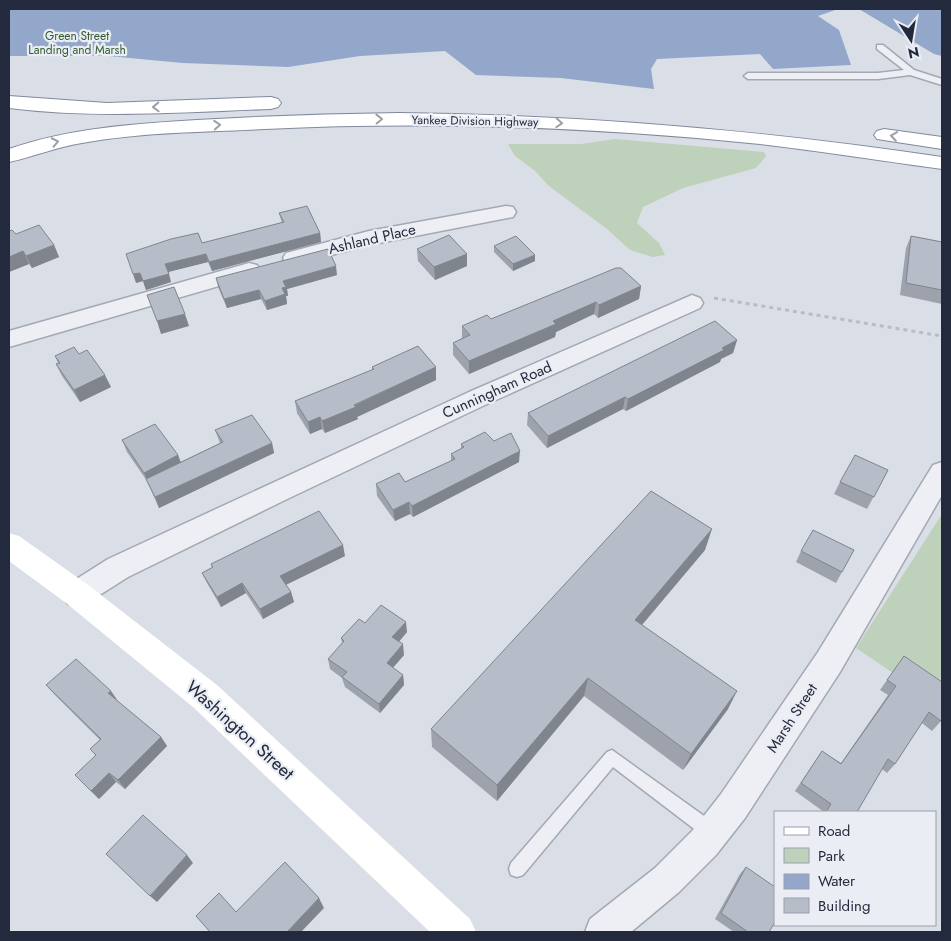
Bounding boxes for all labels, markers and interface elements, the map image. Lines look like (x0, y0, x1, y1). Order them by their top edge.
north arrow (886, 15, 936, 65)
park label: Green Street Landing and Marsh (28, 27, 126, 59)
text: N (906, 42, 921, 64)
one-way arrow (152, 102, 160, 112)
street label: Yankee Division Highway (412, 111, 539, 131)
one-way arrow (375, 114, 383, 125)
one-way arrow (556, 118, 563, 128)
one-way arrow (213, 119, 221, 130)
one-way arrow (890, 132, 898, 142)
one-way arrow (51, 137, 60, 148)
street label: Ashland Place (326, 218, 418, 260)
street label: Cunningham Road (439, 356, 555, 424)
street label: Washington Street (180, 674, 300, 786)
street label: Marsh Street (761, 679, 823, 757)
legend (774, 811, 936, 926)
text: Road (818, 820, 850, 842)
text: Park (818, 845, 845, 867)
text: Water (818, 870, 856, 892)
text: Building (818, 895, 870, 917)

